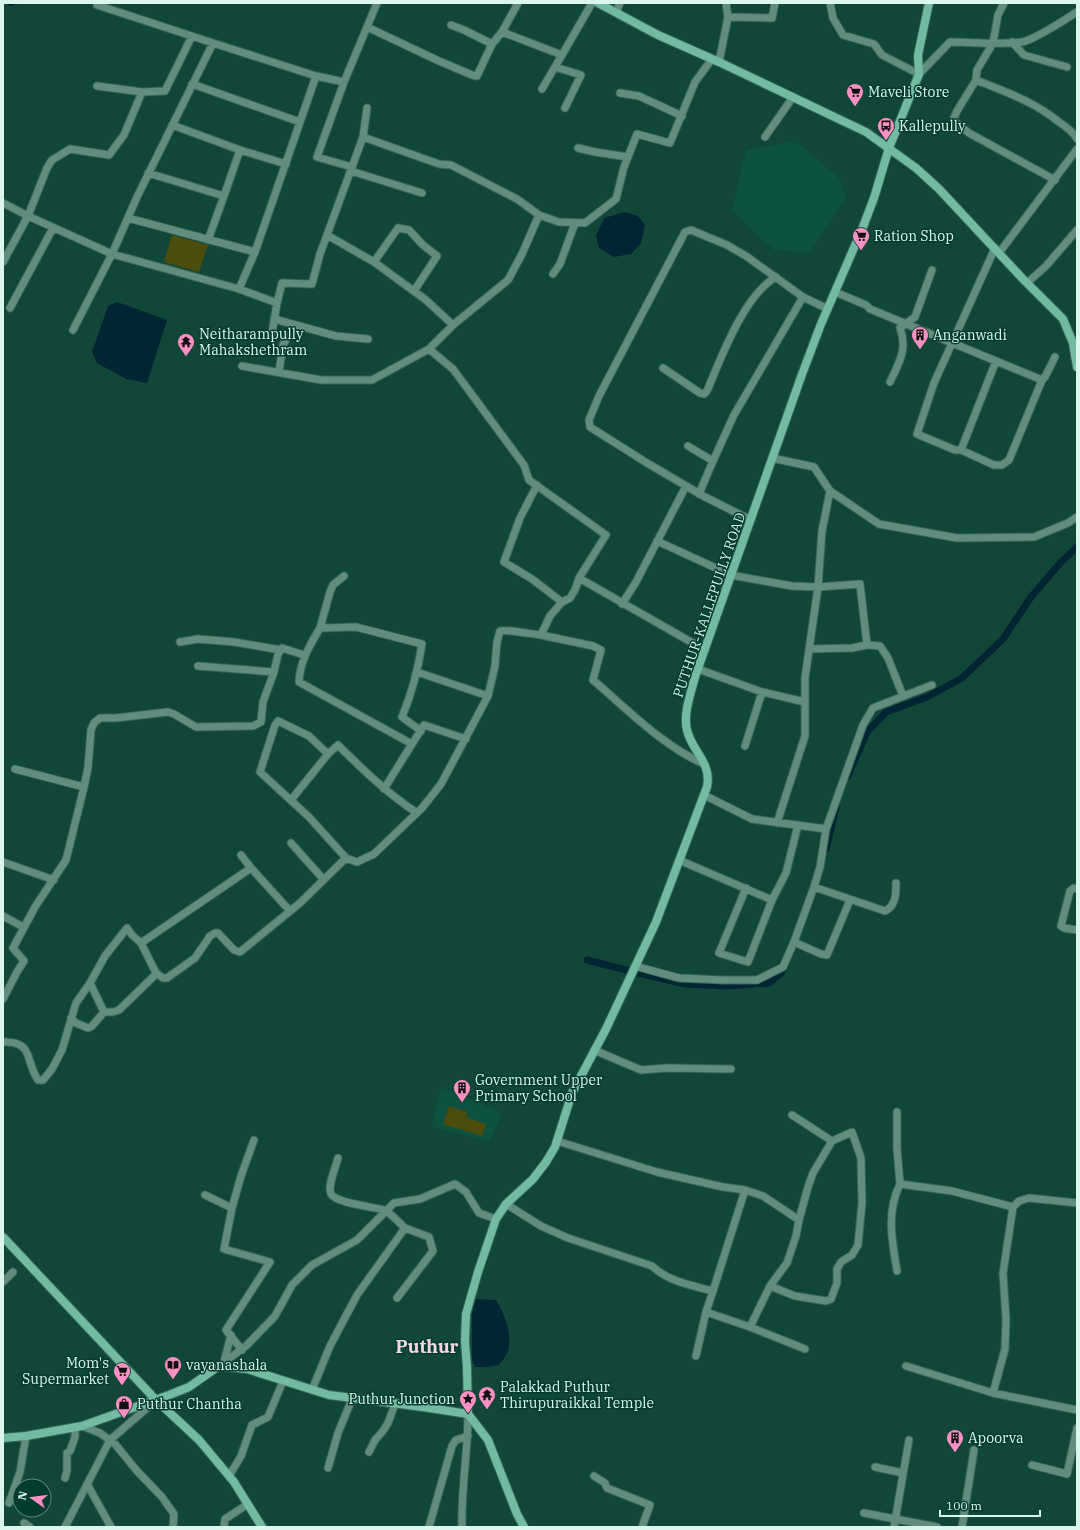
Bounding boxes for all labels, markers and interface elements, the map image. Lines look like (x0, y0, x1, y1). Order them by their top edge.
supermarket icon: Maveli Store (845, 82, 865, 107)
place label: Maveli Store (868, 83, 949, 101)
bus stop icon: Kallepully (876, 116, 896, 141)
place label: Kallepully (899, 117, 966, 135)
supermarket icon: Ration Shop (851, 226, 871, 251)
place label: Ration Shop (874, 227, 954, 245)
place label: Neitharampully Mahakshethram (199, 325, 307, 359)
building icon: Anganwadi (910, 325, 930, 350)
place label: Anganwadi (933, 326, 1007, 344)
temple icon: Neitharampully Mahakshethram (176, 332, 196, 357)
street label: PUTHUR-KALLEPULLY ROAD (669, 510, 749, 700)
place label: Government Upper Primary School (475, 1071, 603, 1105)
building icon: Government Upper Primary School (452, 1078, 472, 1103)
district label: Puthur (396, 1335, 459, 1358)
place label: Mom's Supermarket (22, 1354, 109, 1388)
library icon: vayanashala (163, 1355, 183, 1380)
place label: vayanashala (186, 1356, 268, 1374)
supermarket icon: Mom's Supermarket (112, 1361, 132, 1386)
place label: Palakkad Puthur Thirupuraikkal Temple (500, 1378, 654, 1412)
temple icon: Palakkad Puthur Thirupuraikkal Temple (477, 1385, 497, 1410)
place icon: Puthur Junction (458, 1389, 478, 1414)
place label: Puthur Junction (348, 1390, 455, 1408)
shop icon: Puthur Chantha (114, 1394, 134, 1419)
place label: Puthur Chantha (137, 1395, 242, 1413)
building icon: Apoorva (945, 1428, 965, 1453)
place label: Apoorva (968, 1429, 1024, 1447)
north arrow (12, 1478, 52, 1518)
text: N (14, 1489, 30, 1501)
scale bar (940, 1492, 1040, 1518)
text: 100 m (946, 1498, 982, 1513)

